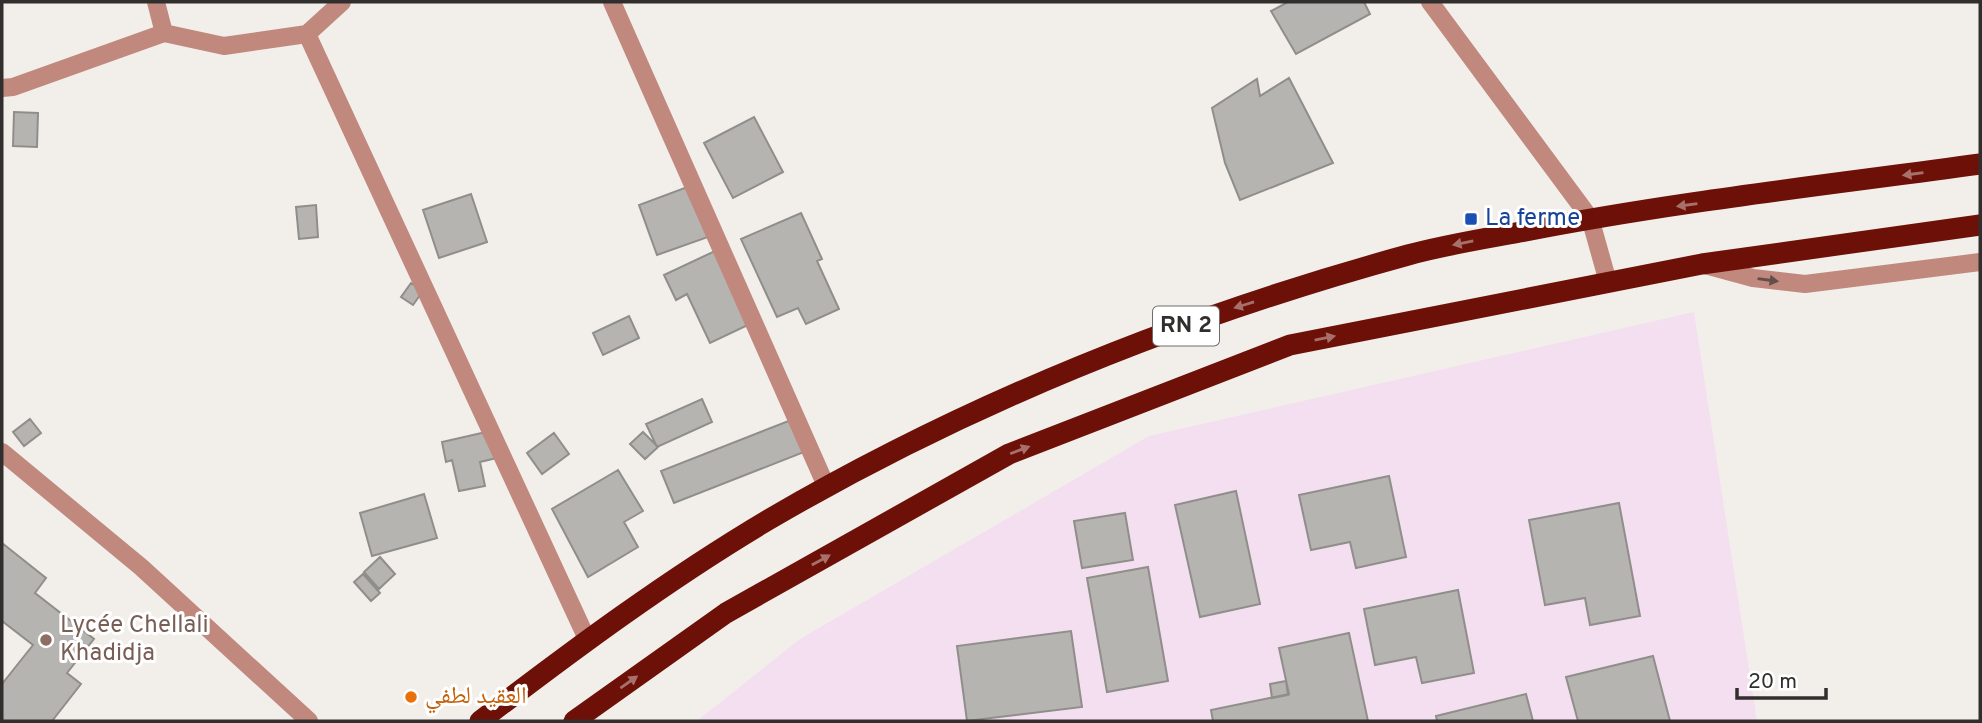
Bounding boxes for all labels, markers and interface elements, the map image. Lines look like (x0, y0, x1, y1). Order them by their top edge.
one-way arrow (1902, 168, 1924, 179)
one-way arrow (1676, 199, 1698, 210)
place label: La ferme (1485, 204, 1580, 234)
marker: La ferme (1463, 211, 1479, 227)
one-way arrow (1452, 238, 1474, 249)
one-way arrow (1757, 275, 1779, 286)
one-way arrow (1234, 301, 1255, 311)
road number: RN 2 (1153, 306, 1219, 346)
one-way arrow (1314, 332, 1336, 343)
one-way arrow (1010, 444, 1031, 455)
one-way arrow (811, 554, 831, 566)
place label: Lycée Chellali Khadidja (60, 611, 209, 669)
marker: Lycée Chellali Khadidja (38, 632, 54, 648)
scale bar (1737, 656, 1826, 700)
text: 20 m (1748, 669, 1797, 696)
one-way arrow (620, 675, 638, 689)
place label: العقيد لطفي (425, 682, 527, 714)
marker: العقيد لطفي (403, 689, 419, 705)

